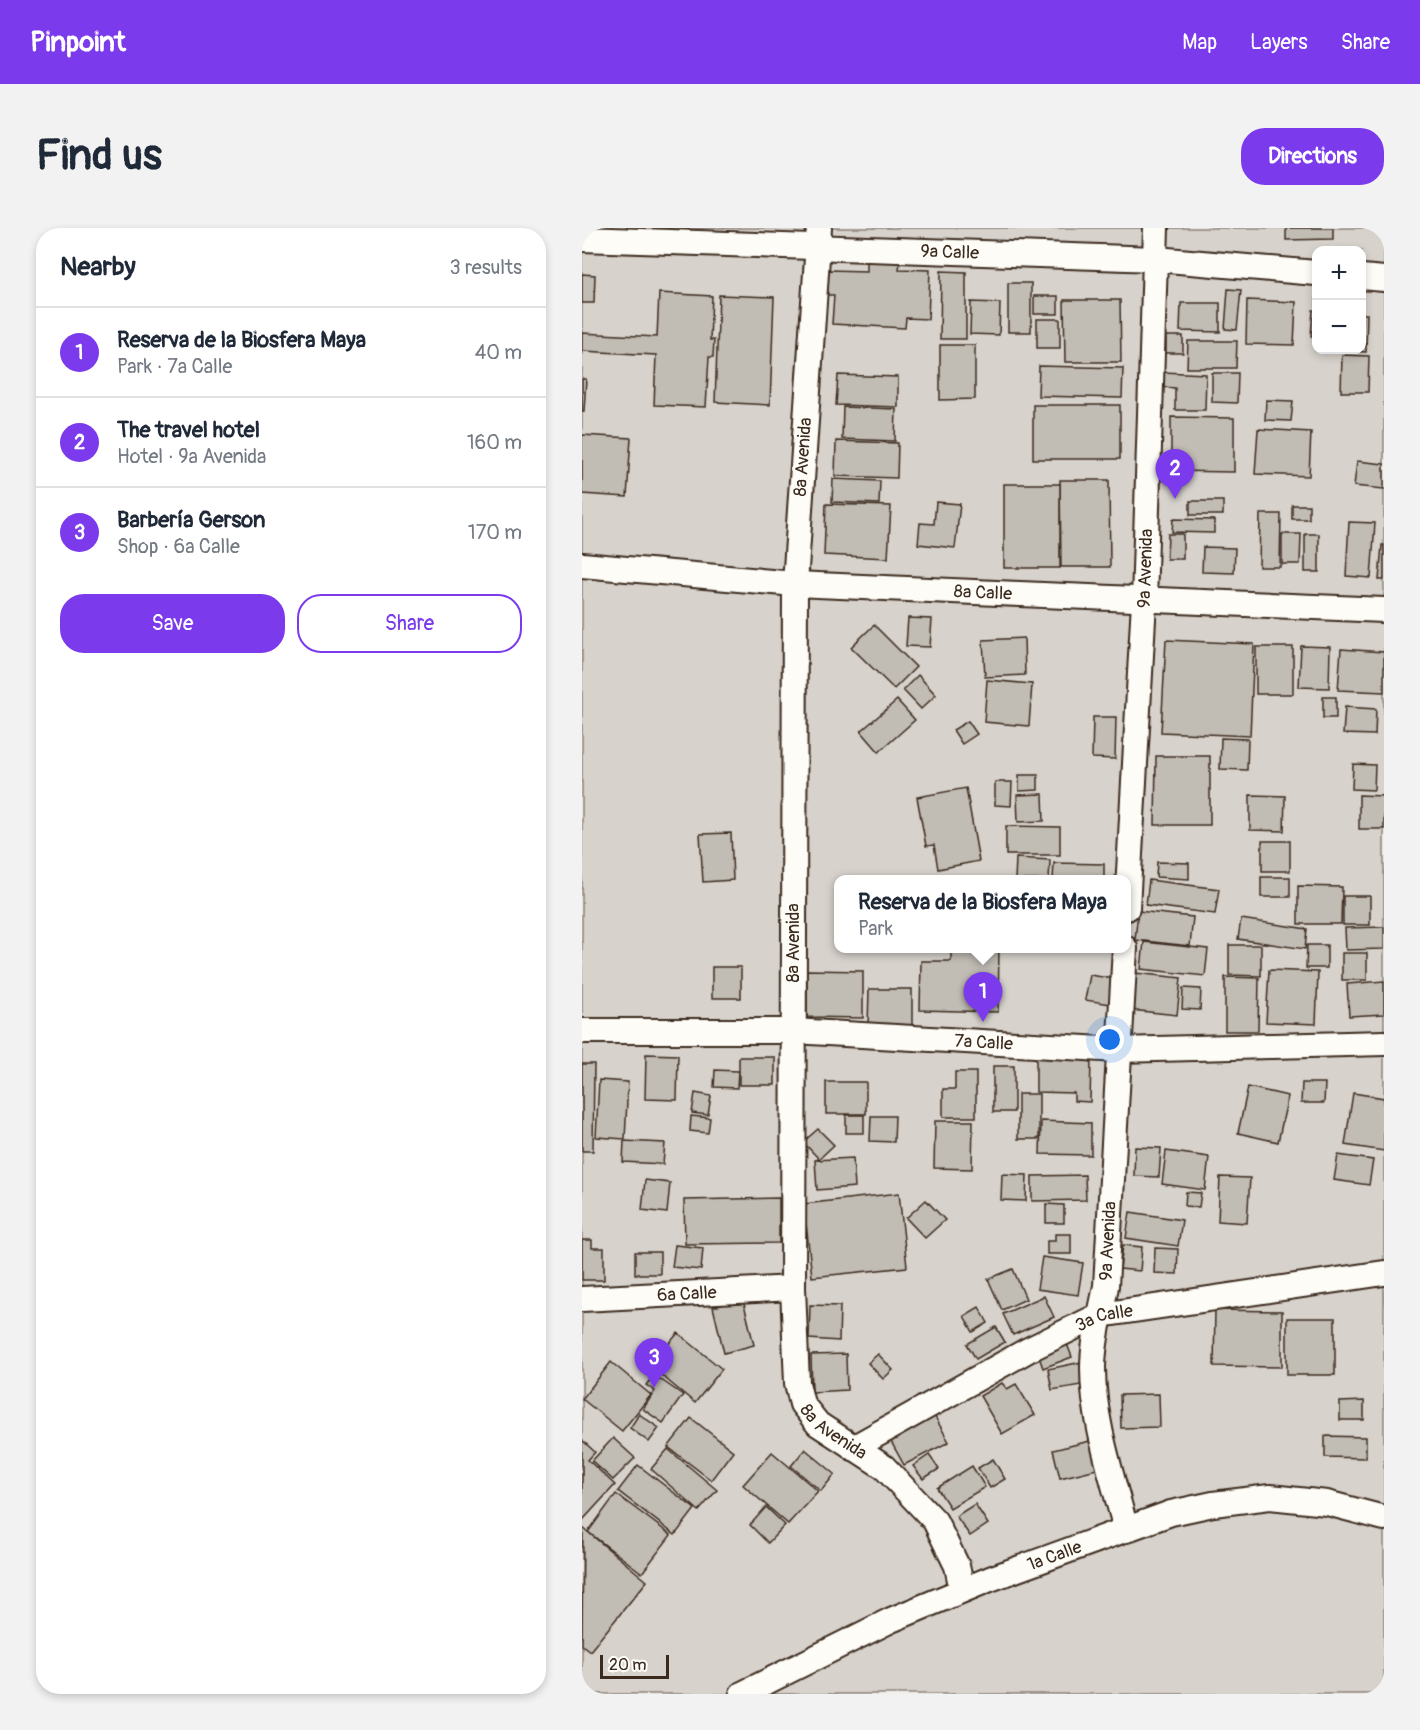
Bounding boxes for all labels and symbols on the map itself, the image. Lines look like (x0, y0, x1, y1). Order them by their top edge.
street label: 9a Calle (920, 239, 980, 264)
street label: 8a Avenida (789, 417, 817, 497)
pin: 2 (1156, 450, 1194, 499)
street label: 9a Avenida (1132, 528, 1158, 609)
street label: 8a Calle (953, 580, 1013, 605)
street label: 8a Avenida (782, 903, 805, 983)
pin: 1 (964, 972, 1002, 1022)
your location (1095, 1025, 1124, 1054)
street label: 7a Calle (954, 1029, 1014, 1055)
street label: 9a Avenida (1094, 1201, 1122, 1281)
street label: 6a Calle (656, 1280, 717, 1307)
street label: 3a Calle (1071, 1299, 1134, 1337)
pin: 3 (634, 1338, 674, 1388)
street label: 8a Avenida (795, 1399, 872, 1464)
street label: 1a Calle (1024, 1535, 1085, 1576)
scale bar (600, 1652, 669, 1680)

